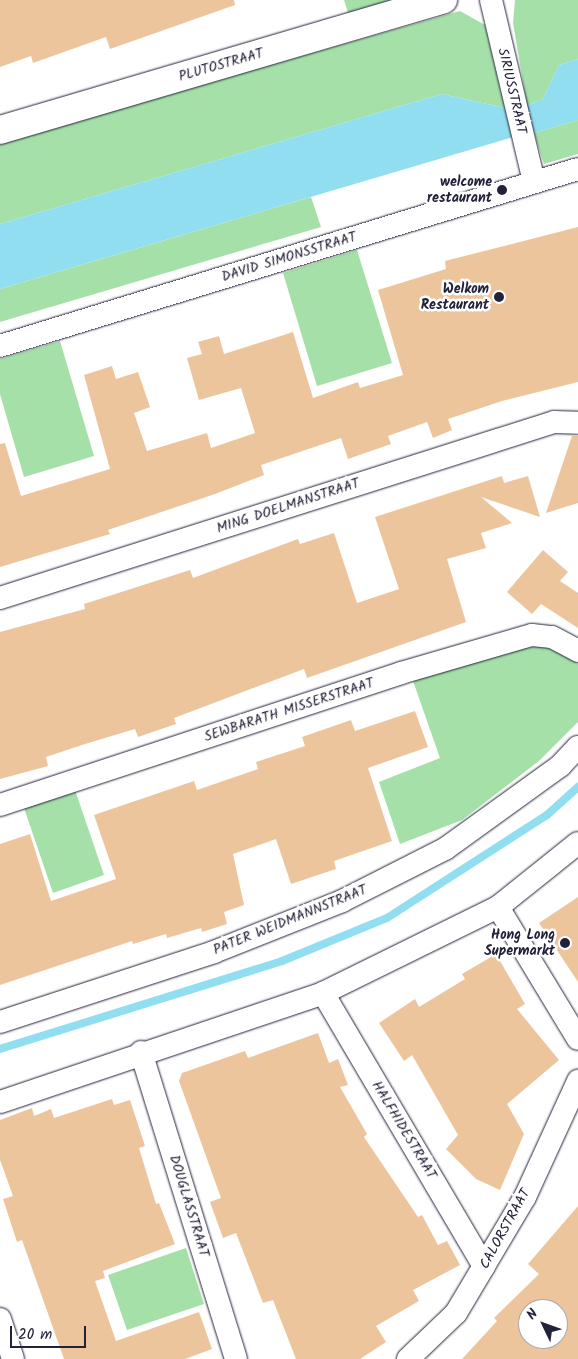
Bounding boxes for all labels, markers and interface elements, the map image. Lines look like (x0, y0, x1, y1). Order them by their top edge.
street label: PLUTOSTRAAT (177, 45, 265, 85)
street label: SIRIUSSTRAAT (494, 46, 530, 136)
place label: welcome restaurant (427, 174, 492, 206)
marker: welcome restaurant (496, 184, 508, 196)
street label: DAVID SIMONSSTRAAT (220, 229, 358, 285)
place label: Welkom Restaurant (421, 281, 489, 314)
marker: Welkom Restaurant (493, 291, 505, 303)
street label: MING DOELMANSTRAAT (214, 475, 362, 537)
street label: SEWBARATH MISSERSTRAAT (202, 675, 376, 745)
street label: PATER WEIDMANNSTRAAT (211, 881, 369, 959)
place label: Hong Long Supermarkt (484, 927, 555, 960)
marker: Hong Long Supermarkt (559, 937, 571, 949)
street label: HALFHIDESTRAAT (368, 1078, 440, 1182)
street label: DOUGLASSTRAAT (166, 1153, 212, 1259)
street label: CALORSTRAAT (476, 1186, 534, 1272)
north arrow (518, 1299, 568, 1349)
text: N (521, 1304, 544, 1325)
scale bar (12, 1316, 89, 1348)
text: 20 m (18, 1323, 52, 1347)

